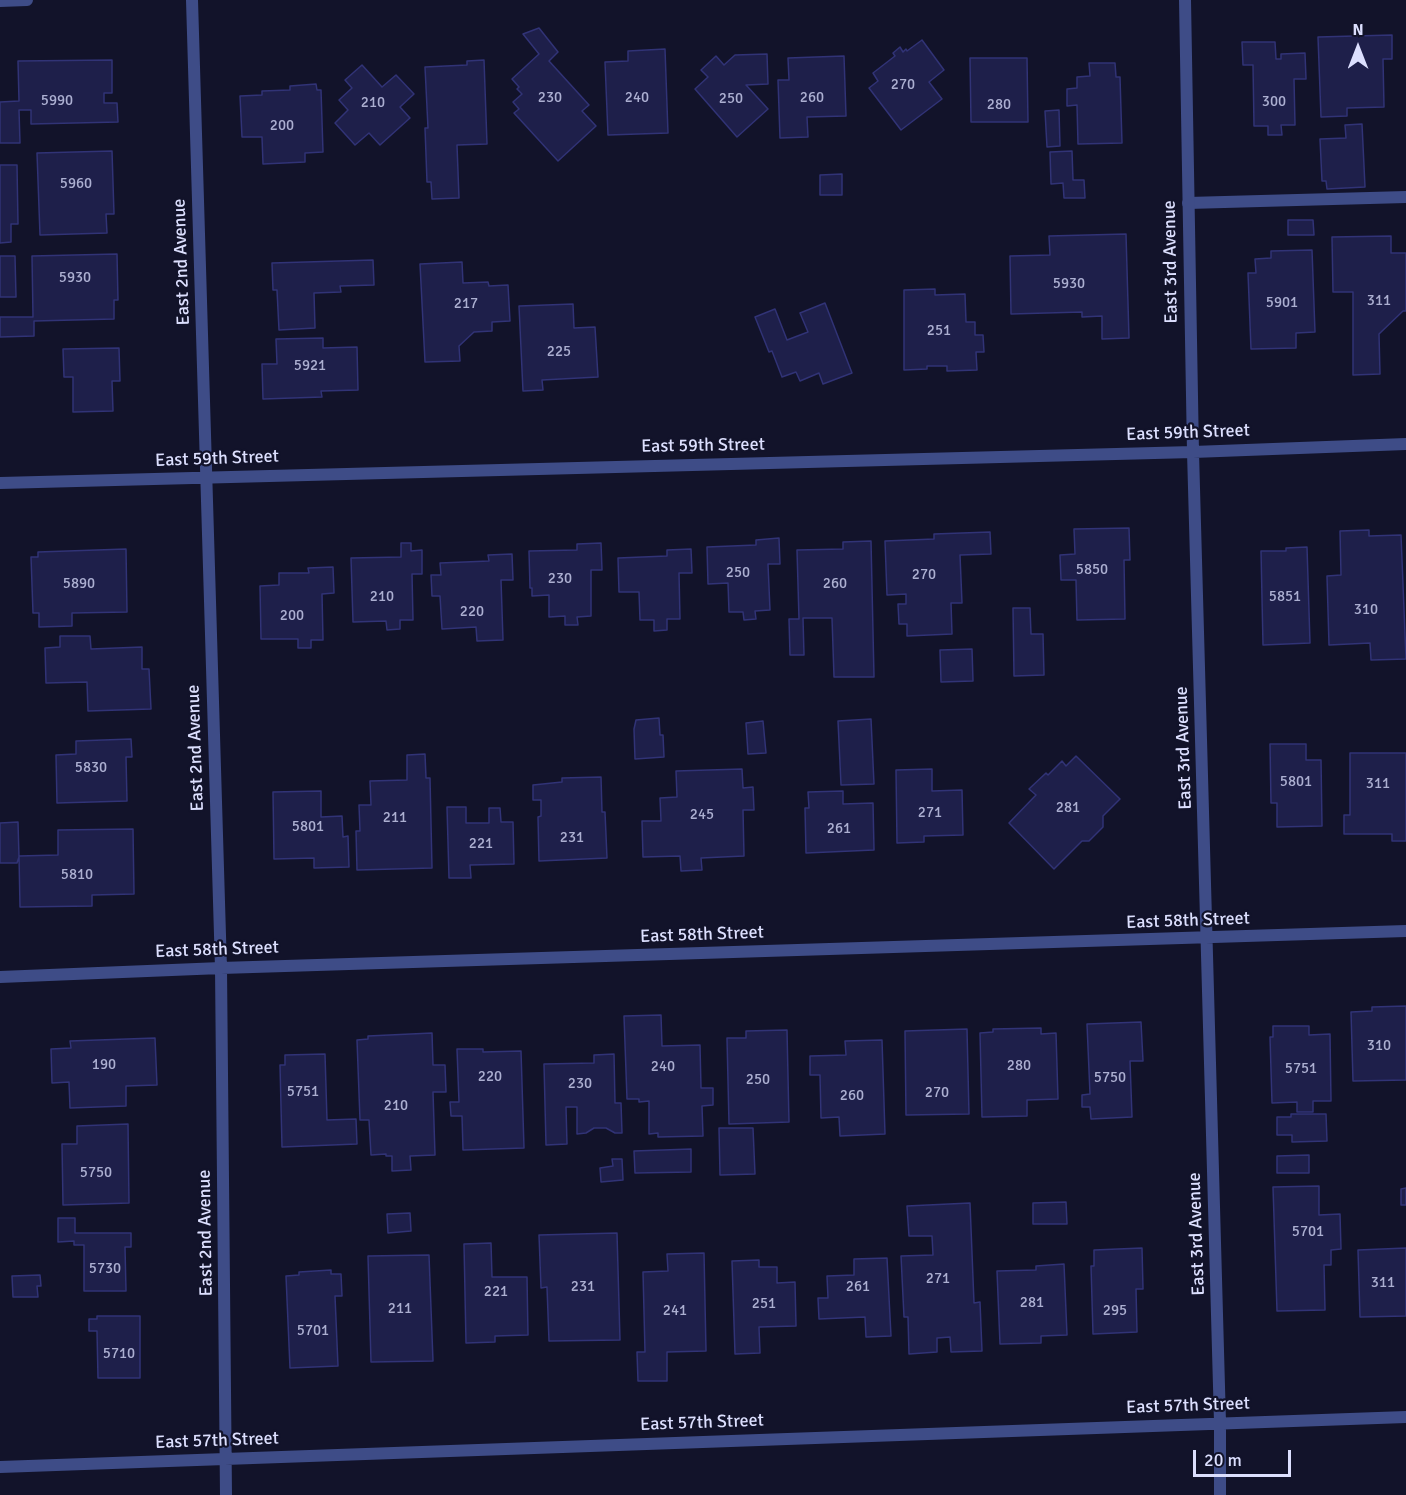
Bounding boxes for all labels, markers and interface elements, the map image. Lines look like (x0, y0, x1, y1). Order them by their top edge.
north arrow (1328, 18, 1388, 78)
text: N (1352, 20, 1364, 40)
house number: 270 (891, 76, 915, 94)
house number: 230 (538, 89, 562, 107)
house number: 240 (625, 89, 649, 107)
house number: 260 (800, 89, 824, 107)
house number: 250 (719, 90, 743, 108)
house number: 5990 (41, 92, 73, 110)
house number: 300 (1262, 93, 1286, 111)
house number: 210 (361, 94, 385, 112)
house number: 280 (987, 96, 1011, 114)
house number: 200 (270, 117, 294, 135)
house number: 5960 (60, 175, 92, 193)
street label: East 2nd Avenue (169, 198, 195, 326)
street label: East 3rd Avenue (1159, 200, 1183, 324)
house number: 5930 (59, 269, 91, 287)
house number: 5930 (1053, 275, 1085, 293)
house number: 311 (1367, 292, 1391, 310)
house number: 5901 (1266, 294, 1298, 312)
house number: 217 (454, 295, 478, 313)
house number: 251 (927, 322, 951, 340)
house number: 225 (547, 343, 571, 361)
house number: 5921 (294, 357, 326, 375)
street label: East 59th Street (1126, 420, 1250, 446)
street label: East 59th Street (641, 434, 765, 458)
street label: East 59th Street (155, 446, 279, 472)
house number: 5850 (1076, 561, 1108, 579)
house number: 250 (726, 564, 750, 582)
house number: 270 (912, 566, 936, 584)
house number: 230 (548, 570, 572, 588)
house number: 5890 (63, 575, 95, 593)
house number: 260 (823, 575, 847, 593)
house number: 210 (370, 588, 394, 606)
house number: 5851 (1269, 588, 1301, 606)
house number: 310 (1354, 601, 1378, 619)
house number: 220 (460, 603, 484, 621)
house number: 200 (280, 607, 304, 625)
street label: East 2nd Avenue (183, 684, 209, 812)
street label: East 3rd Avenue (1171, 686, 1197, 810)
house number: 5830 (75, 759, 107, 777)
house number: 5801 (1280, 773, 1312, 791)
house number: 311 (1366, 775, 1390, 793)
house number: 281 (1056, 799, 1080, 817)
house number: 271 (918, 804, 942, 822)
house number: 245 (690, 806, 714, 824)
house number: 211 (383, 809, 407, 827)
house number: 5801 (292, 818, 324, 836)
house number: 261 (827, 820, 851, 838)
house number: 231 (560, 829, 584, 847)
house number: 221 (469, 835, 493, 853)
house number: 5810 (61, 866, 93, 884)
street label: East 58th Street (1126, 908, 1250, 934)
street label: East 58th Street (640, 922, 764, 948)
street label: East 58th Street (155, 937, 279, 963)
house number: 310 (1367, 1037, 1391, 1055)
house number: 190 (92, 1056, 116, 1074)
house number: 280 (1007, 1057, 1031, 1075)
house number: 240 (651, 1058, 675, 1076)
house number: 5751 (1285, 1060, 1317, 1078)
house number: 220 (478, 1068, 502, 1086)
house number: 5750 (1094, 1069, 1126, 1087)
house number: 250 (746, 1071, 770, 1089)
house number: 230 (568, 1075, 592, 1093)
house number: 5751 (287, 1083, 319, 1101)
house number: 270 (925, 1084, 949, 1102)
house number: 260 (840, 1087, 864, 1105)
house number: 210 (384, 1097, 408, 1115)
house number: 5750 (80, 1164, 112, 1182)
street label: East 2nd Avenue (194, 1169, 218, 1297)
street label: East 3rd Avenue (1184, 1172, 1210, 1296)
house number: 5701 (1292, 1223, 1324, 1241)
house number: 5730 (89, 1260, 121, 1278)
house number: 271 (926, 1270, 950, 1288)
house number: 311 (1371, 1274, 1395, 1292)
house number: 231 (571, 1278, 595, 1296)
house number: 261 (846, 1278, 870, 1296)
house number: 221 (484, 1283, 508, 1301)
house number: 281 (1020, 1294, 1044, 1312)
house number: 251 (752, 1295, 776, 1313)
house number: 211 (388, 1300, 412, 1318)
house number: 241 (663, 1302, 687, 1320)
house number: 295 (1103, 1302, 1127, 1320)
house number: 5701 (297, 1322, 329, 1340)
house number: 5710 (103, 1345, 135, 1363)
street label: East 57th Street (1126, 1393, 1250, 1419)
street label: East 57th Street (640, 1410, 764, 1436)
street label: East 57th Street (155, 1428, 279, 1454)
scale bar (1196, 1438, 1294, 1476)
text: 20 m (1204, 1449, 1242, 1471)

